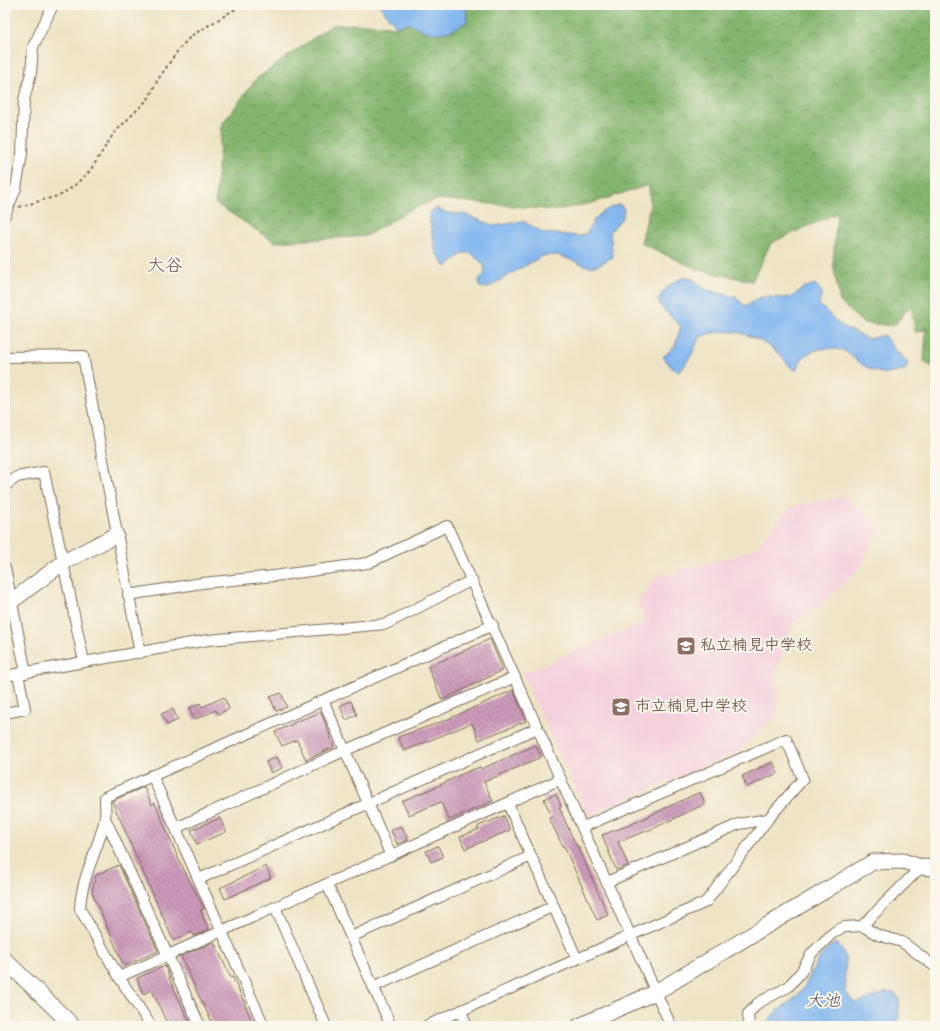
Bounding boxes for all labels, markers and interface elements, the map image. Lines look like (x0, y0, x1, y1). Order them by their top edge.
district label: 大谷 (147, 254, 183, 280)
place label: 私立楠見中学校 (700, 634, 812, 658)
school or university icon: 私立楠見中学校 (675, 635, 697, 657)
place label: 市立楠見中学校 (635, 695, 747, 719)
school or university icon: 市立楠見中学校 (610, 696, 632, 718)
water label: 大池 (806, 989, 841, 1014)

